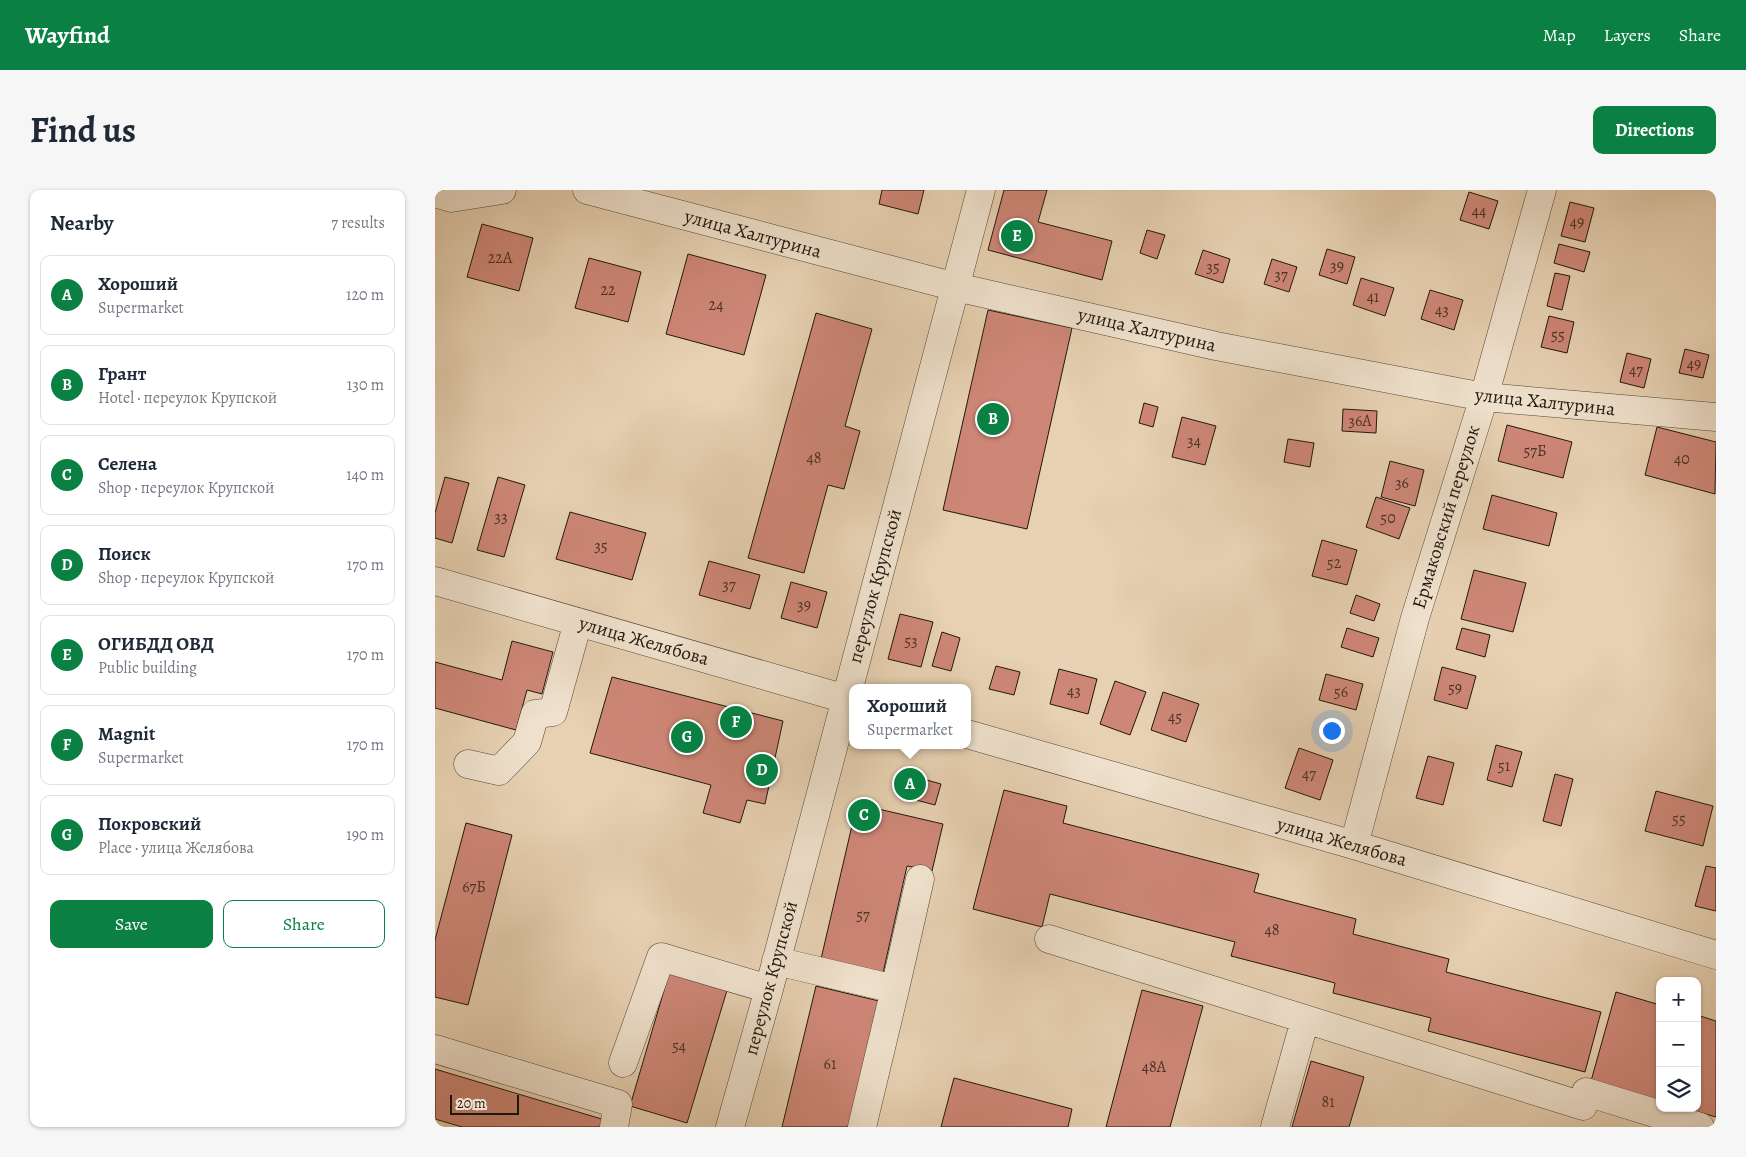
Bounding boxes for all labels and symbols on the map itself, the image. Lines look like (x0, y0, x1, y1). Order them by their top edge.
house number: 44 (1472, 200, 1486, 222)
street label: улица Халтурина (681, 203, 825, 265)
house number: 49 (1570, 211, 1584, 233)
pin: E (1001, 217, 1033, 255)
house number: 22А (488, 247, 513, 269)
house number: 39 (1330, 255, 1344, 277)
house number: 35 (1206, 256, 1220, 278)
house number: 37 (1274, 264, 1288, 286)
house number: 22 (600, 279, 616, 301)
house number: 41 (1367, 286, 1380, 308)
house number: 24 (709, 294, 723, 316)
house number: 43 (1435, 299, 1449, 321)
street label: улица Халтурина (1075, 301, 1219, 359)
house number: 55 (1551, 324, 1565, 346)
house number: 49 (1687, 353, 1701, 375)
house number: 47 (1629, 359, 1643, 381)
street label: улица Халтурина (1473, 382, 1617, 422)
pin: B (977, 400, 1009, 438)
house number: 36А (1348, 410, 1372, 432)
street label: Ермаковский переулок (1406, 422, 1486, 612)
house number: 34 (1187, 430, 1201, 452)
house number: 57Б (1523, 440, 1547, 462)
house number: 48 (806, 447, 822, 469)
house number: 40 (1674, 448, 1690, 470)
house number: 36 (1395, 472, 1409, 494)
house number: 33 (494, 506, 508, 528)
street label: переулок Крупской (842, 506, 908, 666)
house number: 50 (1380, 507, 1396, 529)
house number: 35 (594, 535, 608, 557)
house number: 52 (1327, 552, 1342, 574)
house number: 37 (722, 574, 736, 596)
house number: 39 (797, 594, 811, 616)
street label: улица Желябова (575, 610, 712, 672)
house number: 53 (904, 630, 918, 652)
house number: 59 (1448, 677, 1462, 699)
house number: 43 (1067, 680, 1081, 702)
house number: 56 (1334, 681, 1348, 703)
pin: F (720, 703, 752, 741)
house number: 45 (1168, 706, 1182, 728)
pin: G (671, 718, 703, 756)
your location (1319, 718, 1345, 744)
pin: D (746, 751, 778, 789)
house number: 51 (1498, 755, 1511, 777)
house number: 47 (1302, 763, 1316, 785)
pin: A (894, 765, 926, 803)
pin: C (848, 796, 880, 834)
house number: 55 (1672, 808, 1686, 830)
street label: улица Желябова (1273, 811, 1410, 873)
house number: 67Б (462, 876, 486, 898)
street label: переулок Крупской (738, 898, 804, 1058)
house number: 57 (856, 904, 870, 926)
house number: 48 (1264, 919, 1280, 941)
house number: 54 (672, 1035, 686, 1057)
house number: 61 (824, 1053, 837, 1075)
house number: 48А (1142, 1056, 1167, 1078)
house number: 81 (1321, 1091, 1335, 1113)
scale bar (450, 1092, 519, 1115)

